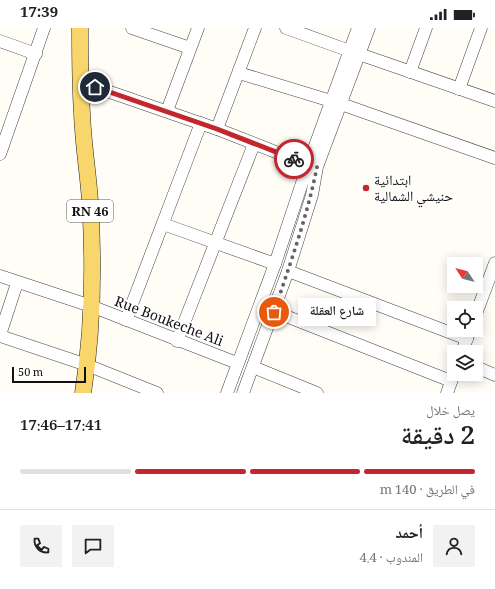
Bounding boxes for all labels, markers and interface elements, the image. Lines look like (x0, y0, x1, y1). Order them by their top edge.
text: 17:39 (20, 1, 58, 27)
pin (78, 70, 112, 104)
icon: home (84, 76, 106, 98)
courier (274, 139, 314, 179)
icon: bike (283, 148, 305, 170)
place label: ابتدائية حنيشي الشمالية (374, 170, 453, 210)
marker: ابتدائية حنيشي الشمالية (361, 183, 371, 193)
road number: RN 46 (67, 200, 113, 222)
north arrow (447, 257, 483, 293)
map controls (447, 257, 483, 381)
street label: Rue Boukeche Ali (110, 291, 227, 355)
pin (257, 295, 291, 329)
callout: شارع العقلة (298, 298, 376, 326)
icon: bag (263, 301, 285, 323)
text: شارع العقلة (310, 301, 364, 323)
button: locate (447, 301, 483, 337)
button: layers (447, 345, 483, 381)
text: 50 m (18, 364, 43, 383)
scale bar (12, 365, 86, 384)
text: يصل خلال (426, 401, 475, 423)
text: 17:41–17:46 (20, 414, 102, 440)
text: 2 دقيقة (401, 416, 475, 460)
text: في الطريق · 140 m (380, 480, 475, 502)
text: أحمد (396, 522, 423, 548)
button: phone (20, 525, 62, 567)
button: chat (72, 525, 114, 567)
button: person (433, 525, 475, 567)
text: المندوب · 4.4 (359, 548, 423, 570)

